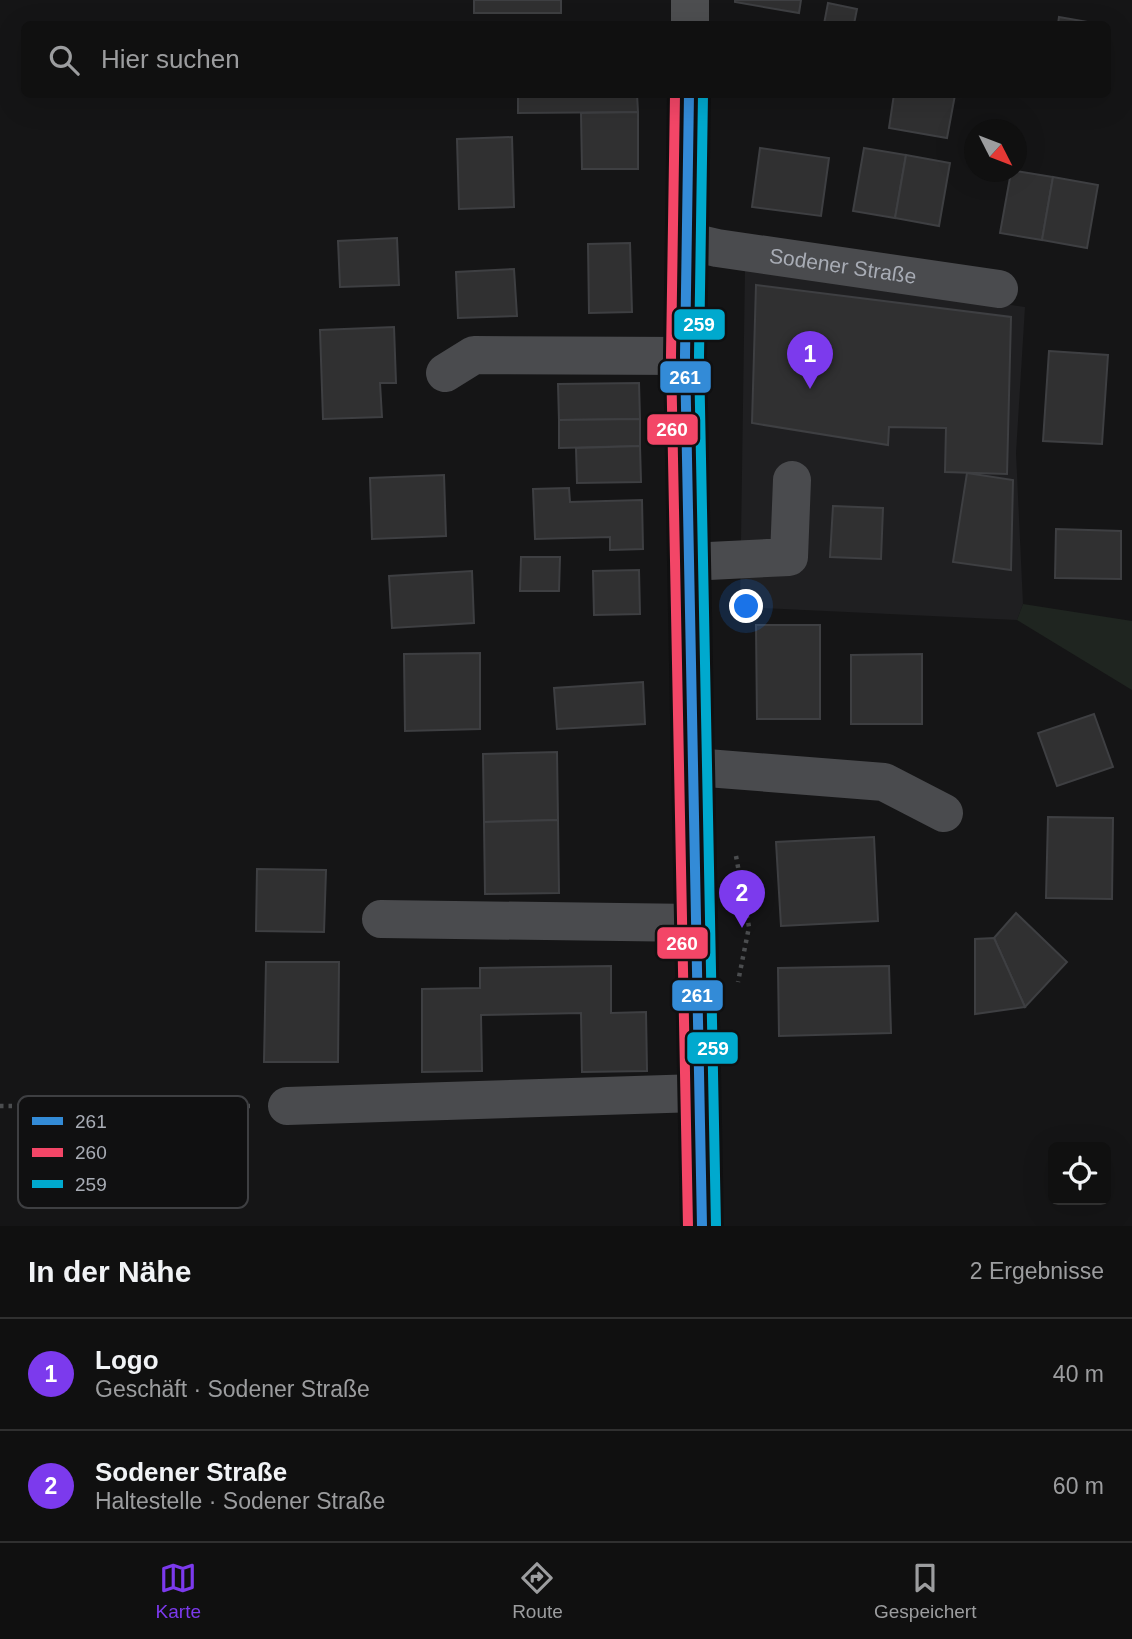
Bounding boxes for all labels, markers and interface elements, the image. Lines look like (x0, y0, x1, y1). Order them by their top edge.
search box (21, 21, 1111, 98)
icon: search (45, 41, 83, 79)
text: Hier suchen (101, 44, 240, 74)
north arrow (964, 119, 1027, 182)
street label: Sodener Straße (768, 244, 918, 288)
line badge: 259 (673, 308, 726, 341)
text: 259 (683, 314, 715, 335)
pin: 1 (787, 331, 833, 389)
line badge: 261 (659, 360, 712, 394)
text: 261 (669, 367, 701, 388)
line badge: 260 (646, 413, 699, 446)
text: 260 (656, 419, 688, 440)
your location (729, 589, 763, 623)
pin: 2 (719, 870, 765, 928)
line badge: 260 (656, 926, 709, 960)
text: 260 (666, 933, 698, 954)
line badge: 261 (671, 979, 724, 1012)
text: 261 (681, 985, 713, 1006)
line badge: 259 (686, 1031, 739, 1065)
text: 259 (697, 1038, 729, 1059)
legend (18, 1096, 248, 1208)
text: 261 (75, 1111, 107, 1132)
text: 260 (75, 1142, 107, 1163)
map controls (1048, 1142, 1111, 1205)
button: locate (1048, 1142, 1111, 1205)
text: 259 (75, 1174, 107, 1195)
text: In der Nähe (28, 1255, 191, 1288)
text: 2 Ergebnisse (970, 1258, 1104, 1284)
text: Logo (95, 1345, 159, 1375)
text: 1 (45, 1361, 57, 1387)
text: 40 m (1053, 1361, 1104, 1387)
text: Geschäft · Sodener Straße (95, 1376, 370, 1402)
text: Sodener Straße (95, 1457, 287, 1487)
text: 2 (45, 1473, 57, 1499)
text: 60 m (1053, 1473, 1104, 1499)
text: Haltestelle · Sodener Straße (95, 1488, 385, 1514)
tab: Karte (156, 1559, 201, 1623)
tab: Route (512, 1559, 563, 1623)
tab: Gespeichert (874, 1559, 976, 1623)

